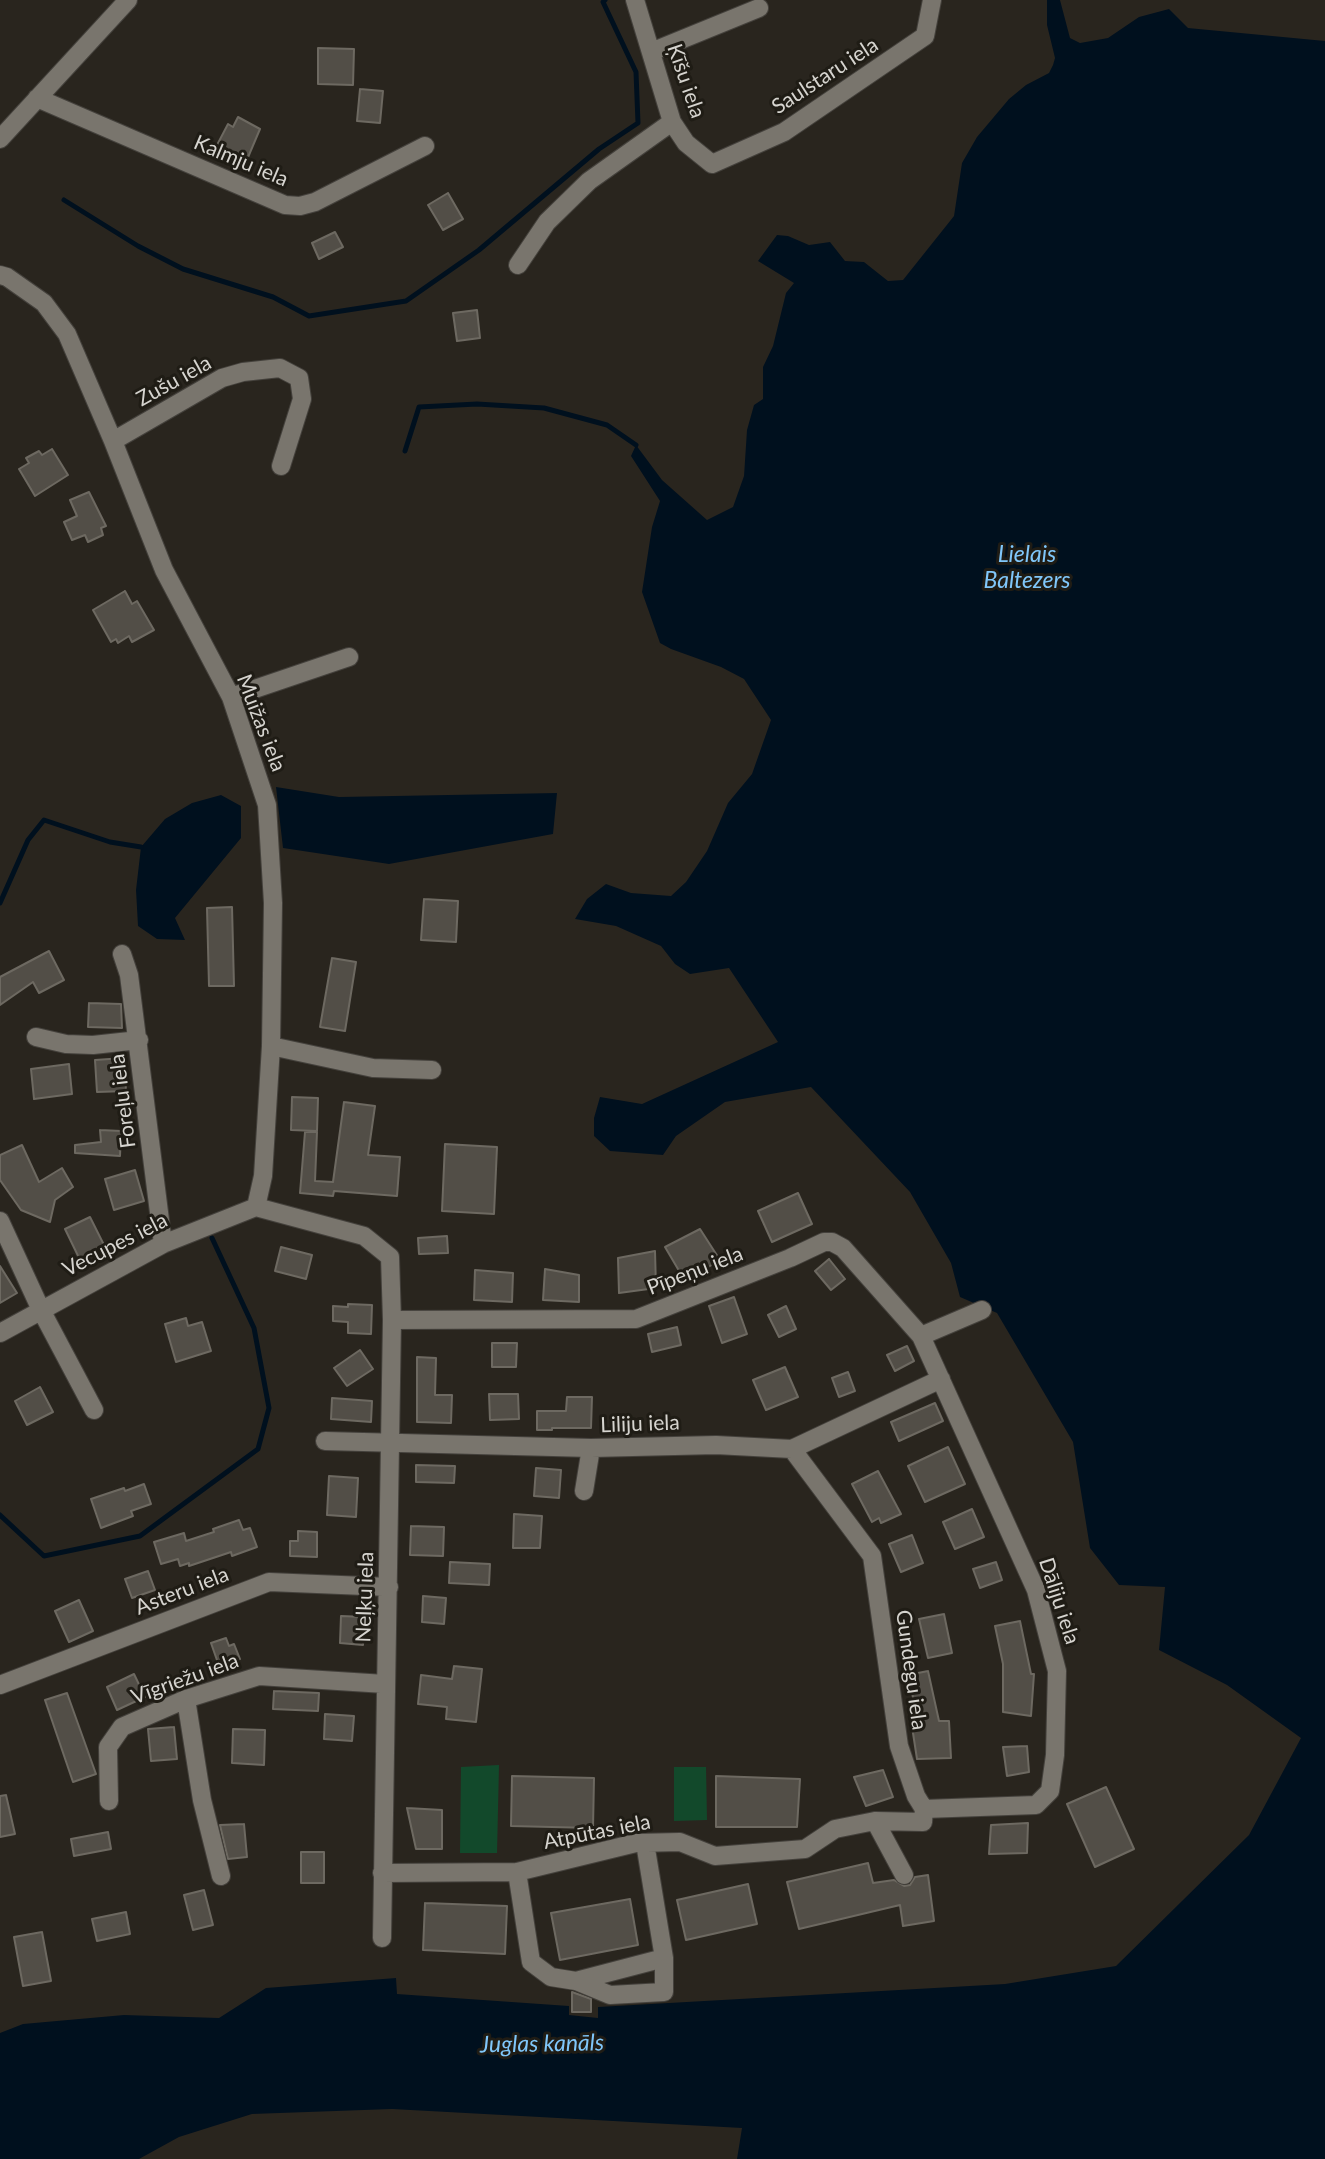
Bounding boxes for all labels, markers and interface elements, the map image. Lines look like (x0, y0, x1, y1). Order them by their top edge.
street label: Saulstaru iela (767, 32, 883, 120)
street label: Ķīšu iela (662, 41, 710, 121)
street label: Kalmju iela (190, 130, 292, 192)
street label: Zušu iela (132, 350, 216, 412)
water label: Lielais Baltezers (983, 541, 1071, 595)
street label: Muižas iela (231, 671, 291, 775)
street label: Foreļu iela (105, 1052, 141, 1150)
street label: Vecupes iela (58, 1208, 172, 1282)
street label: Pīpeņu iela (643, 1241, 747, 1301)
street label: Liliju iela (600, 1410, 680, 1438)
street label: Neļķu iela (351, 1551, 379, 1643)
street label: Dāliju iela (1033, 1554, 1085, 1648)
street label: Asteru iela (132, 1562, 232, 1620)
street label: Gundegu iela (890, 1608, 932, 1732)
street label: Vīgriežu iela (128, 1648, 242, 1710)
street label: Atpūtas iela (541, 1809, 653, 1855)
water label: Juglas kanāls (480, 2029, 604, 2059)

